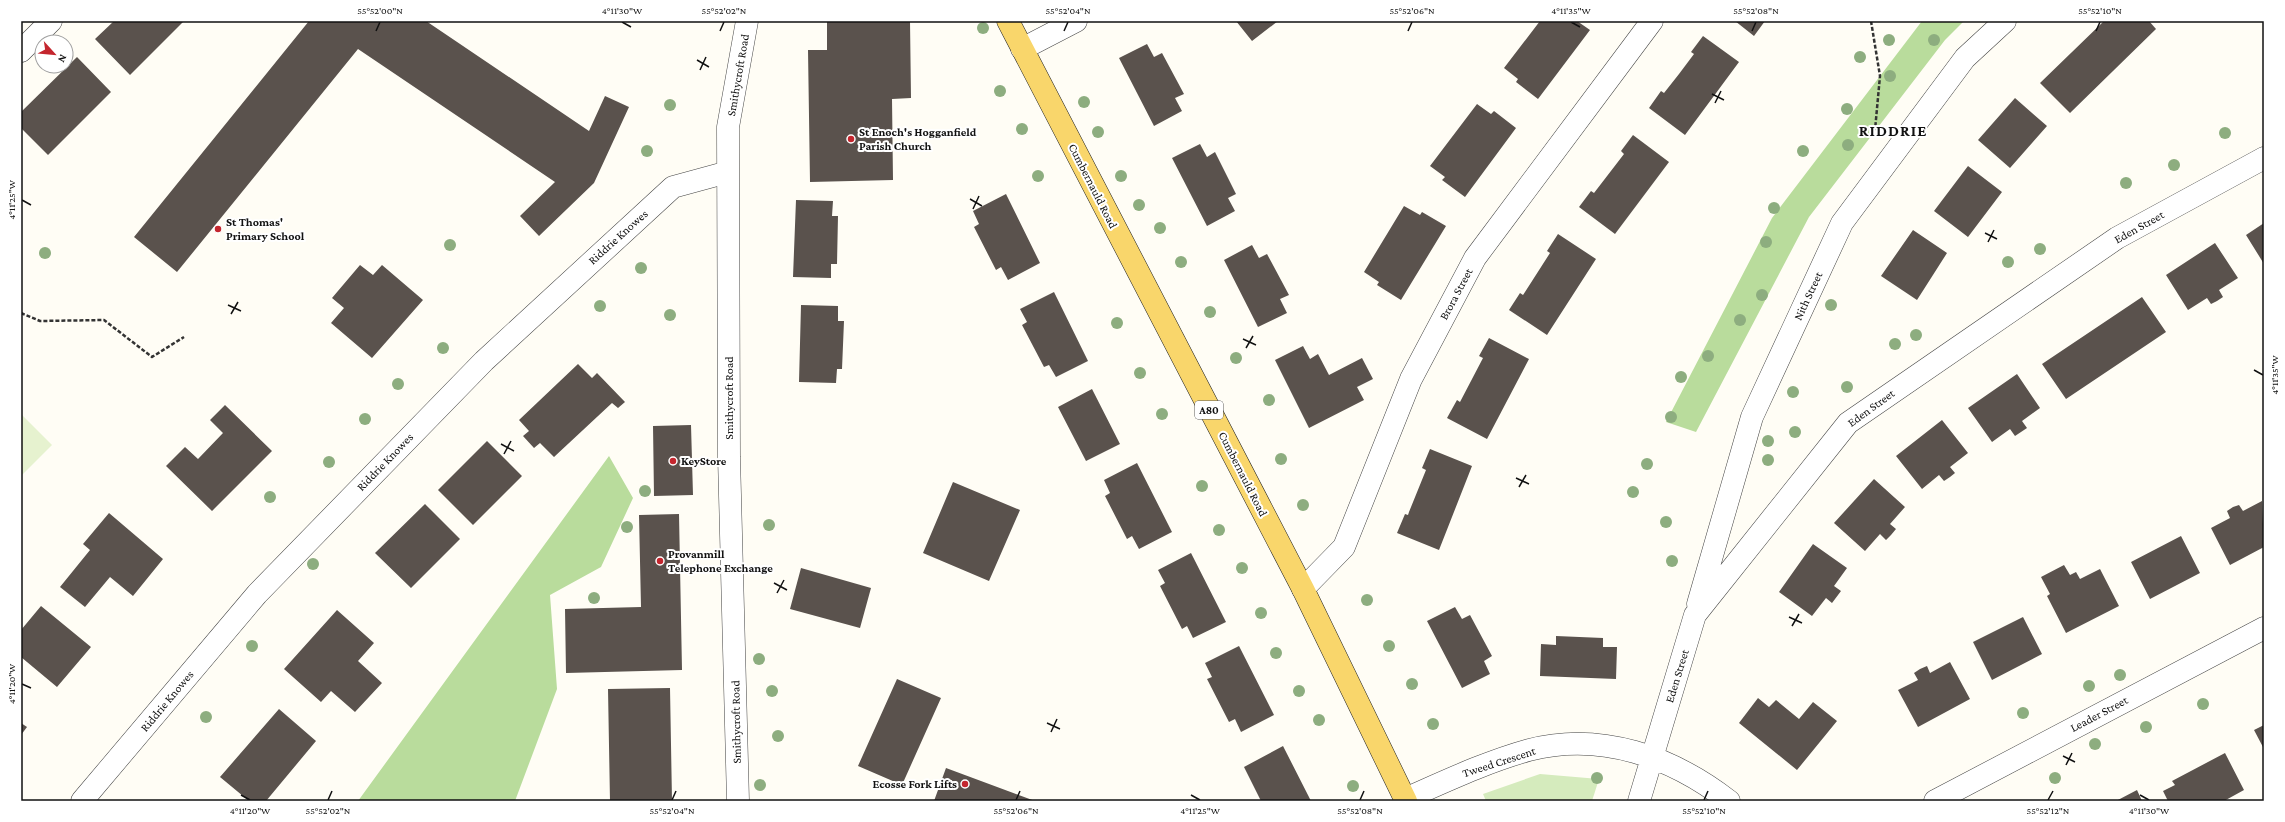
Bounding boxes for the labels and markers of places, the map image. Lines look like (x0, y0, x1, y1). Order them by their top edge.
place label: St Enoch's Hogganfield Parish Church (859, 125, 977, 153)
marker: St Enoch's Hogganfield Parish Church (846, 134, 856, 144)
place label: St Thomas' Primary School (226, 215, 305, 243)
marker: St Thomas' Primary School (213, 224, 223, 234)
place label: KeyStore (681, 454, 727, 468)
marker: KeyStore (668, 456, 678, 466)
place label: Provanmill Telephone Exchange (668, 547, 773, 575)
marker: Provanmill Telephone Exchange (655, 556, 665, 566)
place label: Ecosse Fork Lifts (872, 777, 957, 791)
marker: Ecosse Fork Lifts (960, 779, 970, 789)

